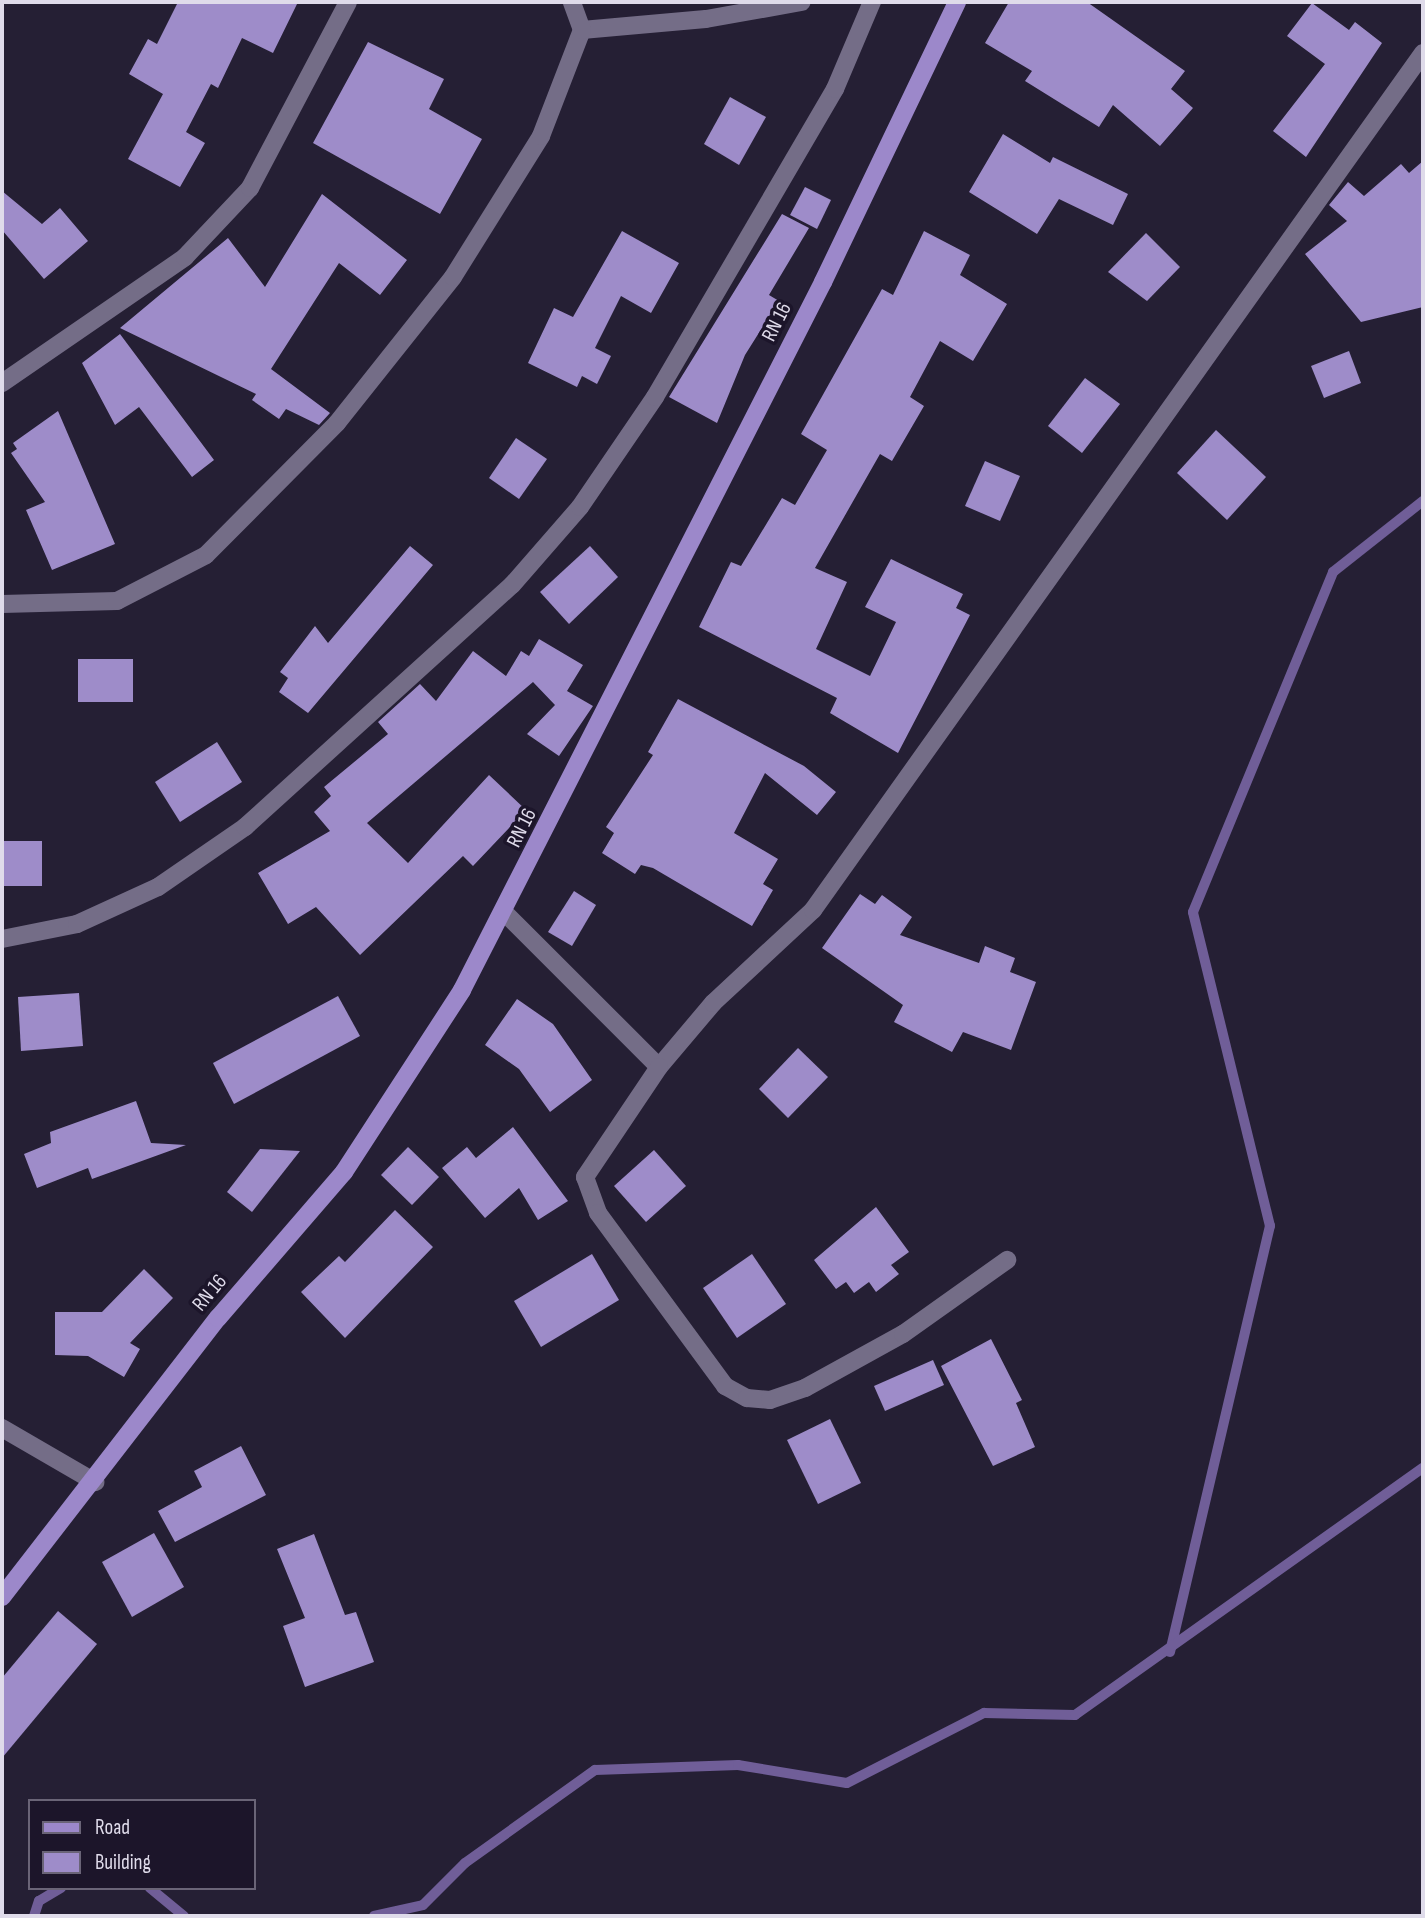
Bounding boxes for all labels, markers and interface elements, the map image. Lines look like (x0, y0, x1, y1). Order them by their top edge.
street label: RN 16 (757, 298, 797, 346)
street label: RN 16 (502, 804, 542, 852)
street label: RN 16 (187, 1269, 233, 1317)
legend (28, 1799, 256, 1890)
text: Road (95, 1815, 130, 1840)
text: Building (95, 1850, 151, 1875)

